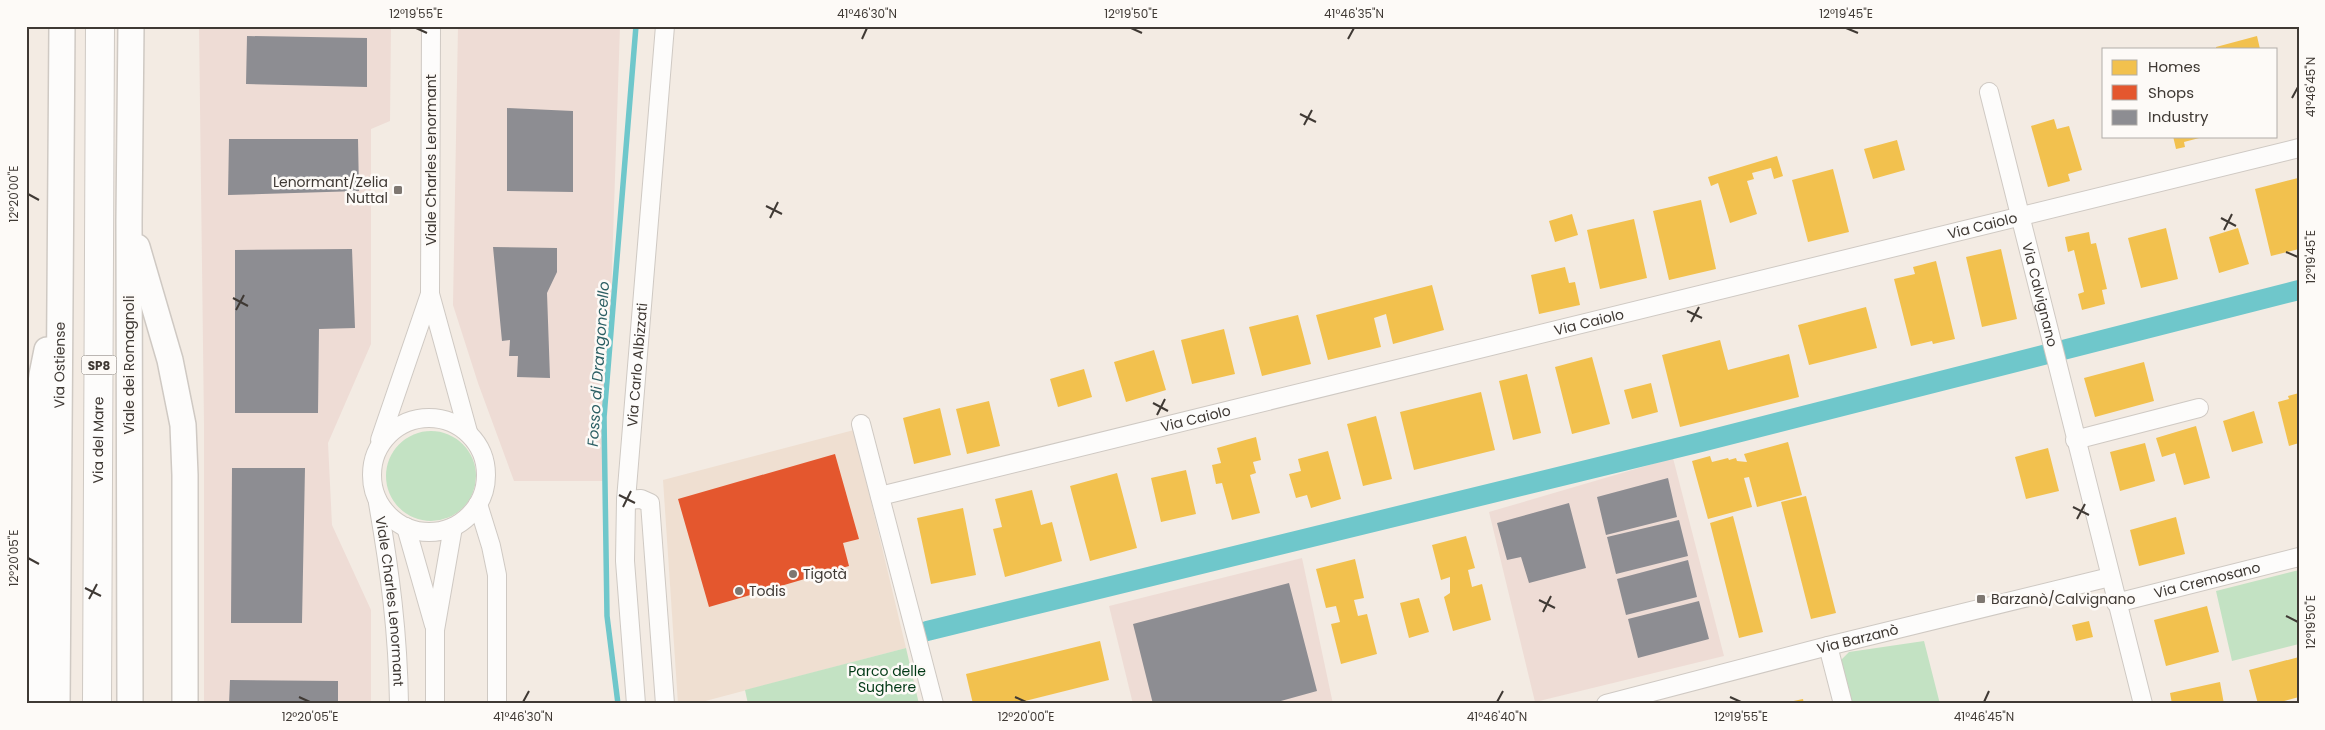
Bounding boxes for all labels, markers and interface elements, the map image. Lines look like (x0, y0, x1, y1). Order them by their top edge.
text: 12°19'55"E (389, 5, 443, 22)
text: 41°46'30"N (837, 5, 897, 22)
text: 12°19'50"E (1104, 5, 1158, 22)
text: 41°46'35"N (1324, 5, 1384, 22)
text: 12°19'45"E (1819, 5, 1873, 22)
legend (2102, 48, 2278, 138)
text: Homes (2148, 56, 2201, 77)
text: 41°46'45"N (2302, 57, 2319, 117)
street label: Viale Charles Lenormant (421, 74, 441, 246)
text: Shops (2148, 82, 2194, 103)
text: Industry (2148, 106, 2209, 127)
text: 12°20'00"E (5, 166, 22, 222)
place label: Lenormant/Zelia Nuttal (273, 172, 388, 208)
marker: Lenormant/Zelia Nuttal (392, 184, 404, 196)
street label: Via Caiolo (1945, 207, 2019, 244)
text: 12°19'45"E (2302, 230, 2319, 284)
street label: Via Calvignano (2017, 240, 2063, 349)
water label: Fosso di Drangoncello (582, 281, 614, 447)
street label: Viale dei Romagnoli (119, 295, 139, 435)
street label: Via Carlo Albizzati (622, 302, 652, 428)
street label: Via Caiolo (1552, 304, 1626, 340)
street label: Via Ostiense (49, 321, 70, 408)
road number: SP8 (82, 356, 116, 374)
street label: Via del Mare (88, 396, 108, 484)
street label: Via Caiolo (1159, 400, 1233, 437)
street label: Viale Charles Lenormant (370, 515, 409, 687)
text: 12°20'05"E (5, 530, 22, 586)
street label: Via Cremosano (2152, 557, 2262, 603)
place label: Tigotà (803, 564, 847, 584)
marker: Tigotà (787, 568, 799, 580)
place label: Todis (749, 581, 786, 601)
marker: Todis (733, 585, 745, 597)
place label: Barzanò/Calvignano (1991, 589, 2136, 609)
marker: Barzanò/Calvignano (1975, 593, 1987, 605)
text: 12°19'50"E (2302, 595, 2319, 649)
street label: Via Barzanò (1815, 619, 1900, 658)
park label: Parco delle Sughere (848, 661, 926, 697)
text: 12°20'05"E (282, 708, 338, 725)
text: 41°46'30"N (493, 708, 553, 725)
text: 12°20'00"E (998, 708, 1054, 725)
text: 41°46'40"N (1467, 708, 1527, 725)
text: 12°19'55"E (1714, 708, 1768, 725)
text: 41°46'45"N (1954, 708, 2014, 725)

